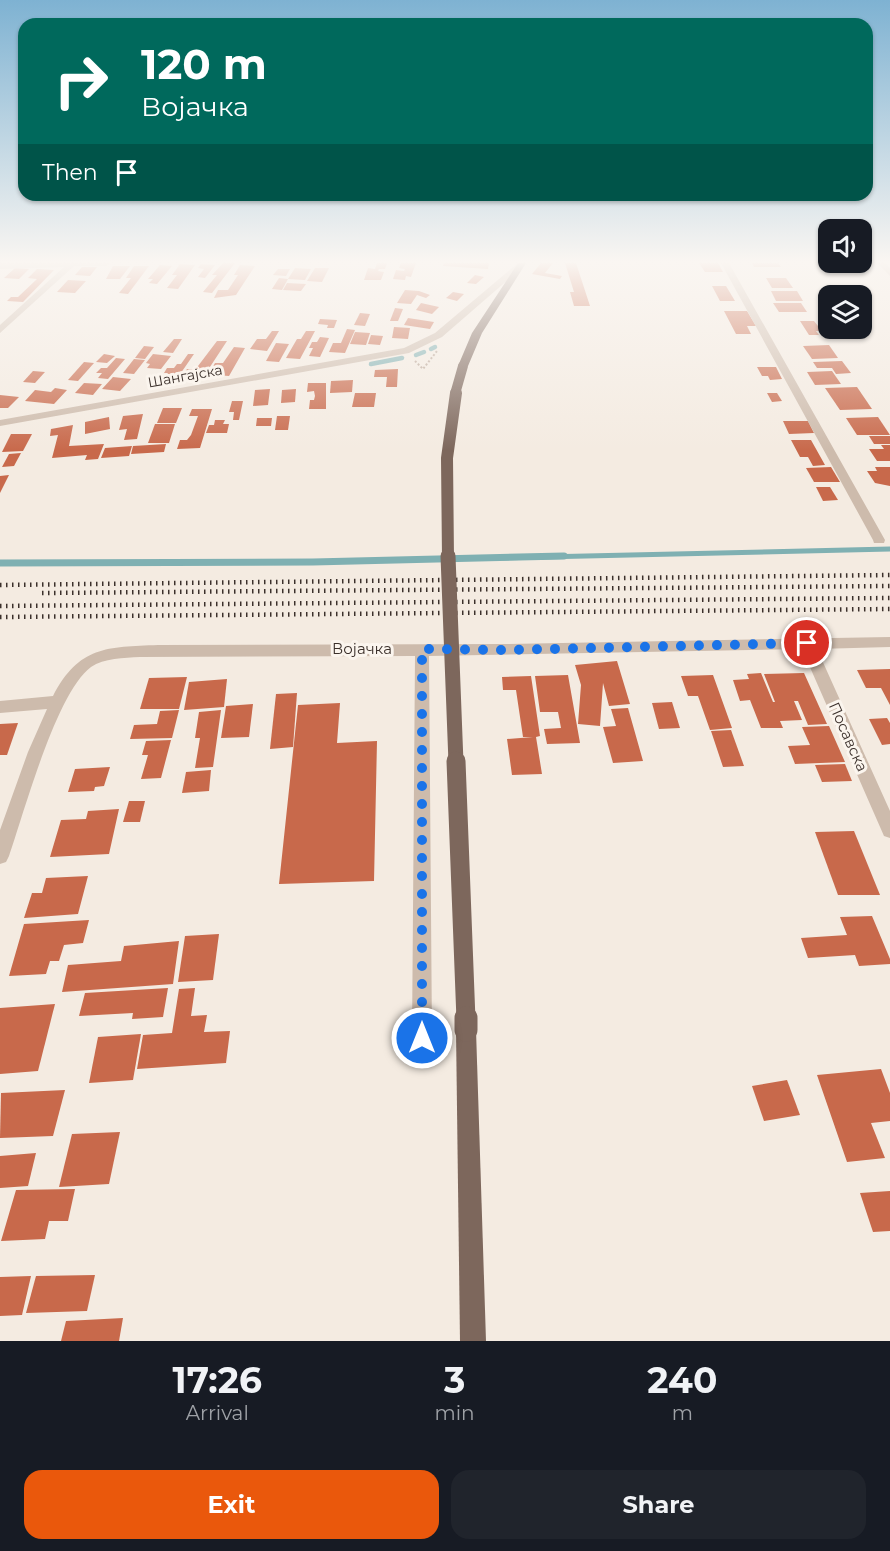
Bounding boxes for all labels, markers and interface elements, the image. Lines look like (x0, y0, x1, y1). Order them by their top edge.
text: 120 m (141, 38, 267, 90)
icon: right (42, 42, 120, 120)
text: Војачка (141, 90, 249, 123)
icon: arrive (110, 156, 143, 189)
text: Then (42, 159, 98, 186)
map controls (818, 219, 872, 339)
button: sound (818, 219, 872, 273)
button: layers (818, 285, 872, 339)
street label: Шангајска (146, 361, 224, 391)
pin (781, 617, 832, 668)
icon: arrive (790, 626, 823, 659)
street label: Војачка (332, 639, 392, 658)
street label: Посавска (825, 699, 872, 774)
position arrow (390, 1006, 454, 1070)
text: 17:26 (173, 1358, 262, 1402)
text: 3 (444, 1358, 465, 1402)
text: 240 (647, 1358, 717, 1402)
text: Arrival (186, 1401, 249, 1425)
text: min (435, 1401, 475, 1425)
text: m (672, 1401, 693, 1425)
button: Exit (24, 1470, 439, 1539)
button: Share (451, 1470, 866, 1539)

